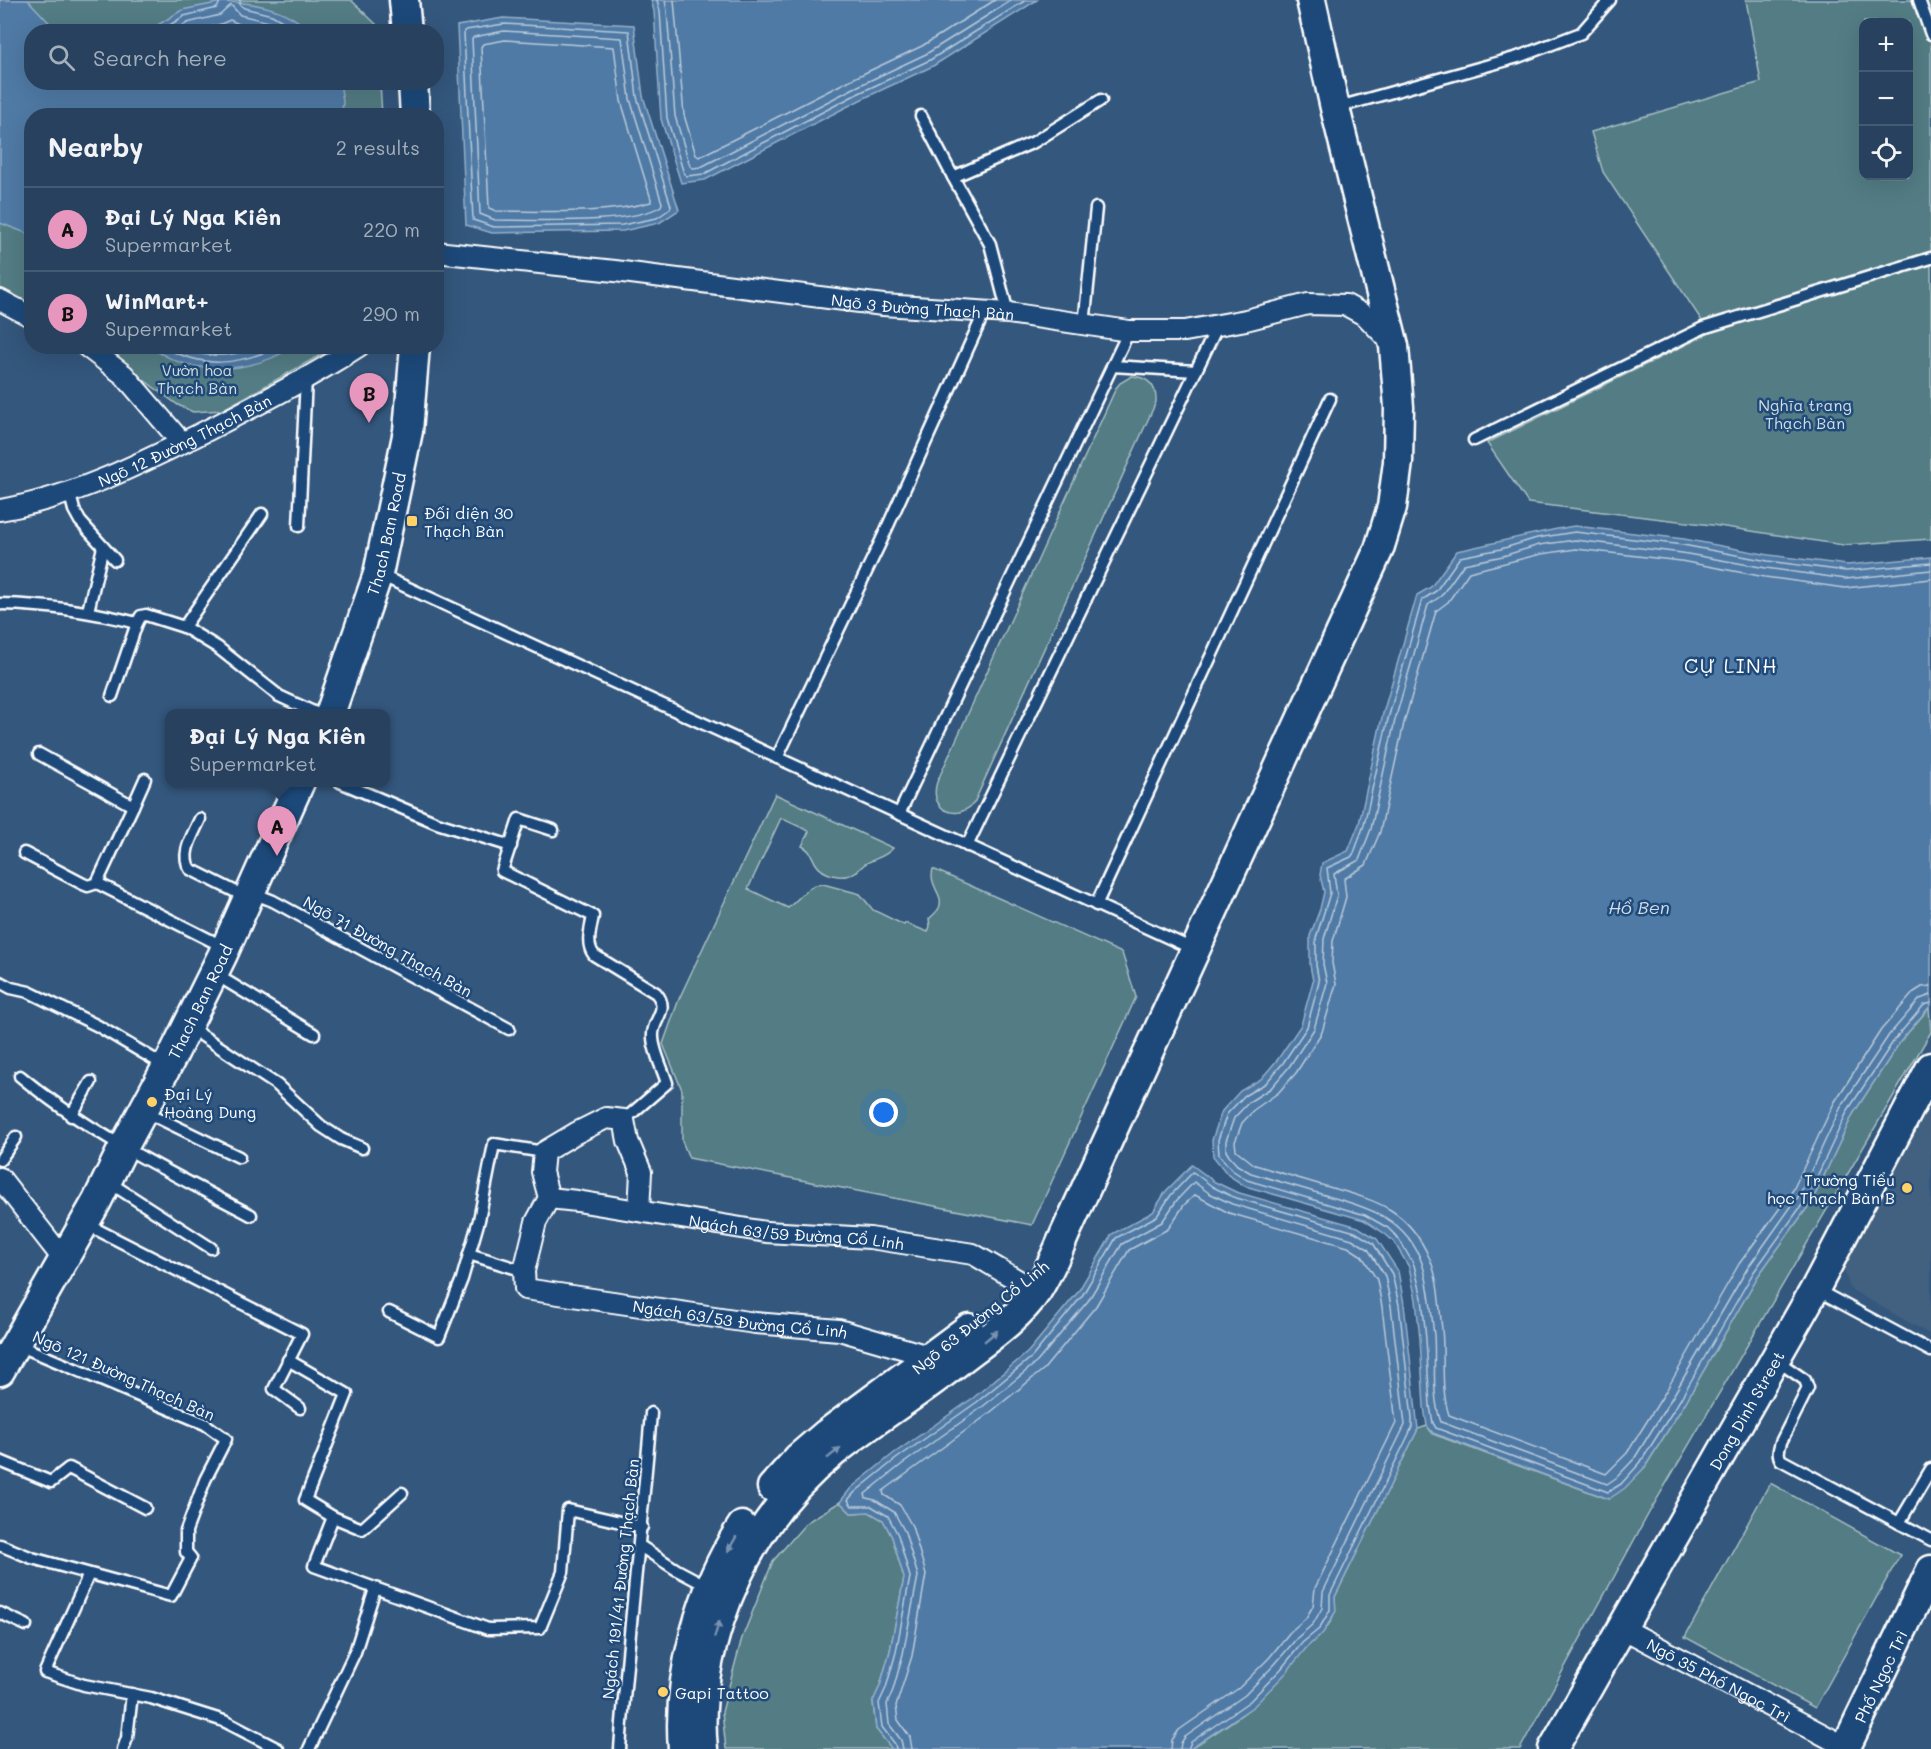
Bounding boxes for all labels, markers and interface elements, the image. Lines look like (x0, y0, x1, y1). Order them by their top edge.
map controls (1859, 18, 1913, 180)
button: + (1859, 18, 1913, 72)
search box (24, 24, 444, 90)
icon: search (45, 41, 78, 74)
text: Search here (93, 43, 227, 72)
button: − (1859, 72, 1913, 126)
button: locate (1859, 126, 1913, 180)
text: Nearby (48, 130, 143, 164)
text: 2 results (336, 134, 420, 160)
text: Đại Lý Nga Kiên (105, 202, 281, 231)
text: A (61, 216, 74, 242)
text: 220 m (363, 216, 420, 242)
text: Supermarket (105, 231, 232, 257)
text: WinMart+ (105, 286, 209, 315)
street label: Ngõ 3 Đường Thạch Bàn (830, 288, 1016, 324)
text: B (61, 300, 74, 326)
text: 290 m (362, 300, 420, 326)
text: Supermarket (105, 315, 232, 341)
park label: Vườn hoa Thạch Bàn (157, 359, 237, 398)
pin: B (350, 374, 388, 423)
street label: Ngõ 12 Đường Thạch Bàn (95, 389, 275, 491)
park label: Nghĩa trang Thạch Bàn (1758, 394, 1852, 433)
street label: Thach Ban Road (361, 470, 410, 598)
place label: Đối diện 30 Thạch Bàn (424, 502, 513, 541)
marker: Đối diện 30 Thạch Bàn (405, 514, 419, 528)
district label: CỰ LINH (1684, 652, 1778, 678)
popup (165, 709, 390, 787)
text: Đại Lý Nga Kiên (189, 721, 366, 750)
text: Supermarket (189, 750, 317, 776)
pin: A (258, 806, 296, 856)
street label: Ngõ 71 Đường Thạch Bàn (300, 891, 476, 1001)
water label: Hồ Ben (1608, 895, 1670, 919)
street label: Thach Ban Road (162, 941, 236, 1062)
place label: Đại Lý Hoàng Dung (164, 1083, 256, 1122)
marker: Đại Lý Hoàng Dung (145, 1095, 159, 1109)
your location (869, 1098, 898, 1127)
place label: Trường Tiểu học Thạch Bàn B (1767, 1169, 1895, 1208)
marker: Trường Tiểu học Thạch Bàn B (1900, 1181, 1914, 1195)
street label: Ngách 63/59 Đường Cổ Linh (687, 1209, 906, 1254)
street label: Ngõ 63 Đường Cổ Linh (907, 1255, 1053, 1379)
street label: Ngách 63/53 Đường Cổ Linh (631, 1295, 850, 1343)
street label: Ngõ 121 Đường Thạch Bàn (30, 1325, 218, 1425)
one-way arrow (983, 1330, 998, 1343)
street label: Dong Dinh Street (1704, 1347, 1788, 1473)
one-way arrow (826, 1446, 842, 1459)
street label: Ngách 191/41 Đường Thạch Bàn (597, 1458, 643, 1700)
one-way arrow (727, 1536, 737, 1553)
one-way arrow (713, 1620, 722, 1638)
street label: Phố Ngọc Trì (1849, 1626, 1911, 1726)
street label: Ngõ 35 Phố Ngọc Trì (1644, 1633, 1795, 1726)
place label: Gapi Tattoo (675, 1682, 769, 1703)
marker: Gapi Tattoo (656, 1685, 670, 1699)

